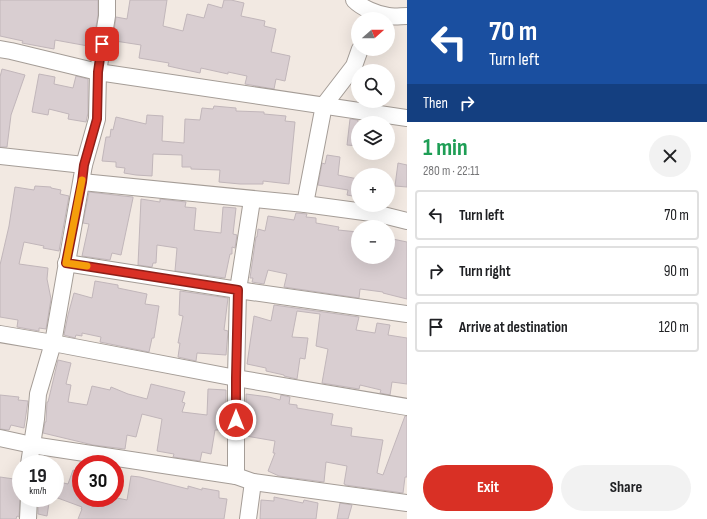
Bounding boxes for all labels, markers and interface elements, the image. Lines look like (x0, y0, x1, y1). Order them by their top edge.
north arrow (351, 12, 395, 56)
map controls (351, 12, 395, 264)
text: 70 m (489, 15, 537, 48)
icon: left (423, 16, 475, 68)
pin (85, 27, 119, 61)
icon: arrive (91, 33, 113, 55)
text: Turn left (489, 49, 540, 70)
button: search (351, 64, 395, 108)
icon: right (456, 92, 478, 114)
text: Then (423, 94, 448, 113)
button: layers (351, 116, 395, 160)
text: 1 min (423, 133, 468, 162)
button: close (649, 135, 691, 177)
text: 280 m · 22:11 (423, 163, 479, 179)
button: + (351, 168, 395, 212)
icon: left (425, 204, 447, 226)
text: Turn left (459, 206, 504, 225)
text: 70 m (664, 206, 689, 225)
button: − (351, 220, 395, 264)
icon: right (425, 260, 447, 282)
text: Turn right (459, 262, 511, 281)
text: 90 m (664, 262, 689, 281)
icon: arrive (425, 316, 447, 338)
text: Arrive at destination (459, 318, 568, 337)
text: 120 m (659, 318, 689, 337)
position arrow (215, 399, 257, 441)
speed limit sign: 30 (72, 455, 124, 507)
text: 19 (29, 464, 47, 488)
button: Exit (423, 465, 553, 511)
button: Share (561, 465, 691, 511)
text: km/h (29, 485, 47, 497)

